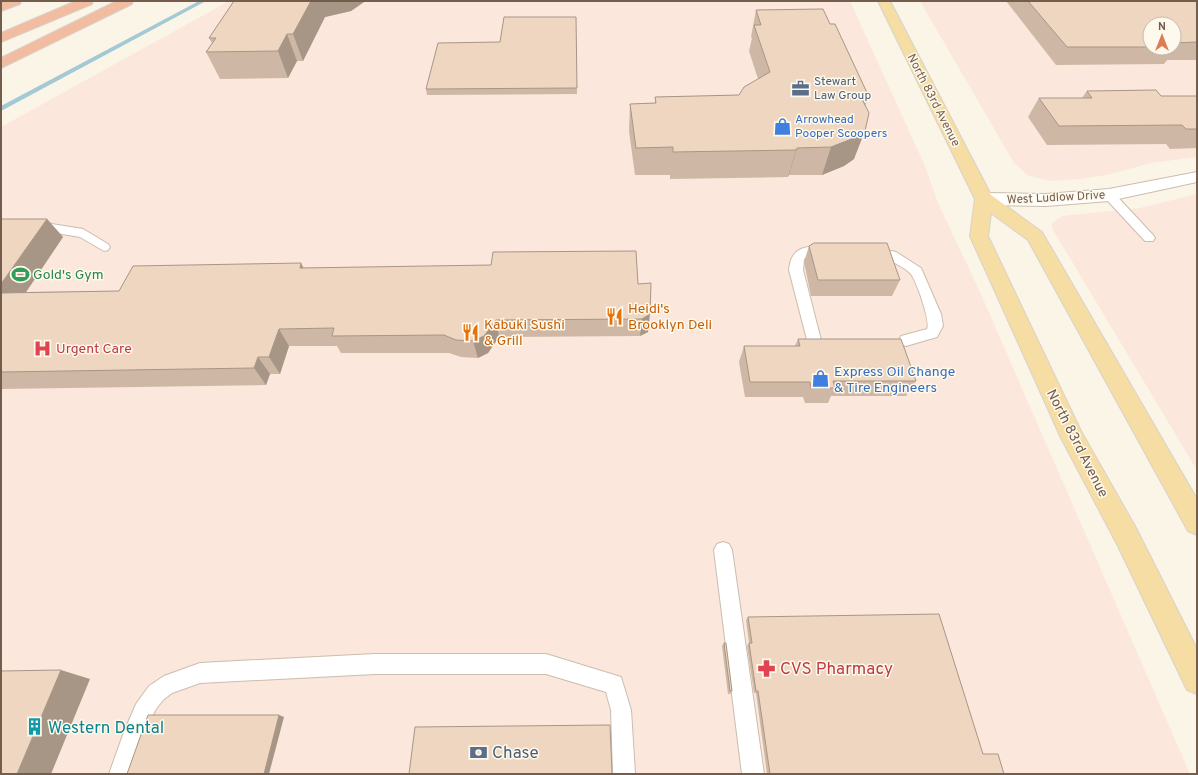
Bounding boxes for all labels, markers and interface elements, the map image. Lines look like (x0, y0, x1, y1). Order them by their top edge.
north arrow (1142, 16, 1182, 56)
text: N (1158, 20, 1166, 34)
street label: North 83rd Avenue (903, 51, 963, 150)
place label: Stewart Law Group (814, 74, 871, 104)
office icon: Stewart Law Group (791, 78, 811, 98)
place label: Arrowhead Pooper Scoopers (795, 112, 887, 142)
shop icon: Arrowhead Pooper Scoopers (772, 116, 792, 136)
street label: West Ludlow Drive (1006, 187, 1106, 209)
sports icon: Gold's Gym (10, 264, 30, 284)
place label: Gold's Gym (33, 267, 104, 284)
place label: Heidi's Brooklyn Deli (628, 301, 712, 334)
restaurant icon: Heidi's Brooklyn Deli (605, 306, 625, 326)
place label: Kabuki Sushi & Grill (484, 317, 565, 350)
restaurant icon: Kabuki Sushi & Grill (461, 322, 481, 342)
hospital icon: Urgent Care (33, 338, 53, 358)
place label: Urgent Care (56, 341, 132, 358)
place label: Express Oil Change & Tire Engineers (834, 364, 955, 397)
shop icon: Express Oil Change & Tire Engineers (811, 369, 831, 389)
street label: North 83rd Avenue (1042, 387, 1111, 501)
pharmacy icon: CVS Pharmacy (757, 658, 777, 678)
place label: CVS Pharmacy (780, 659, 893, 681)
building icon: Western Dental (25, 717, 45, 737)
place label: Western Dental (48, 718, 164, 740)
bank icon: Chase (469, 742, 489, 762)
place label: Chase (492, 743, 539, 765)

